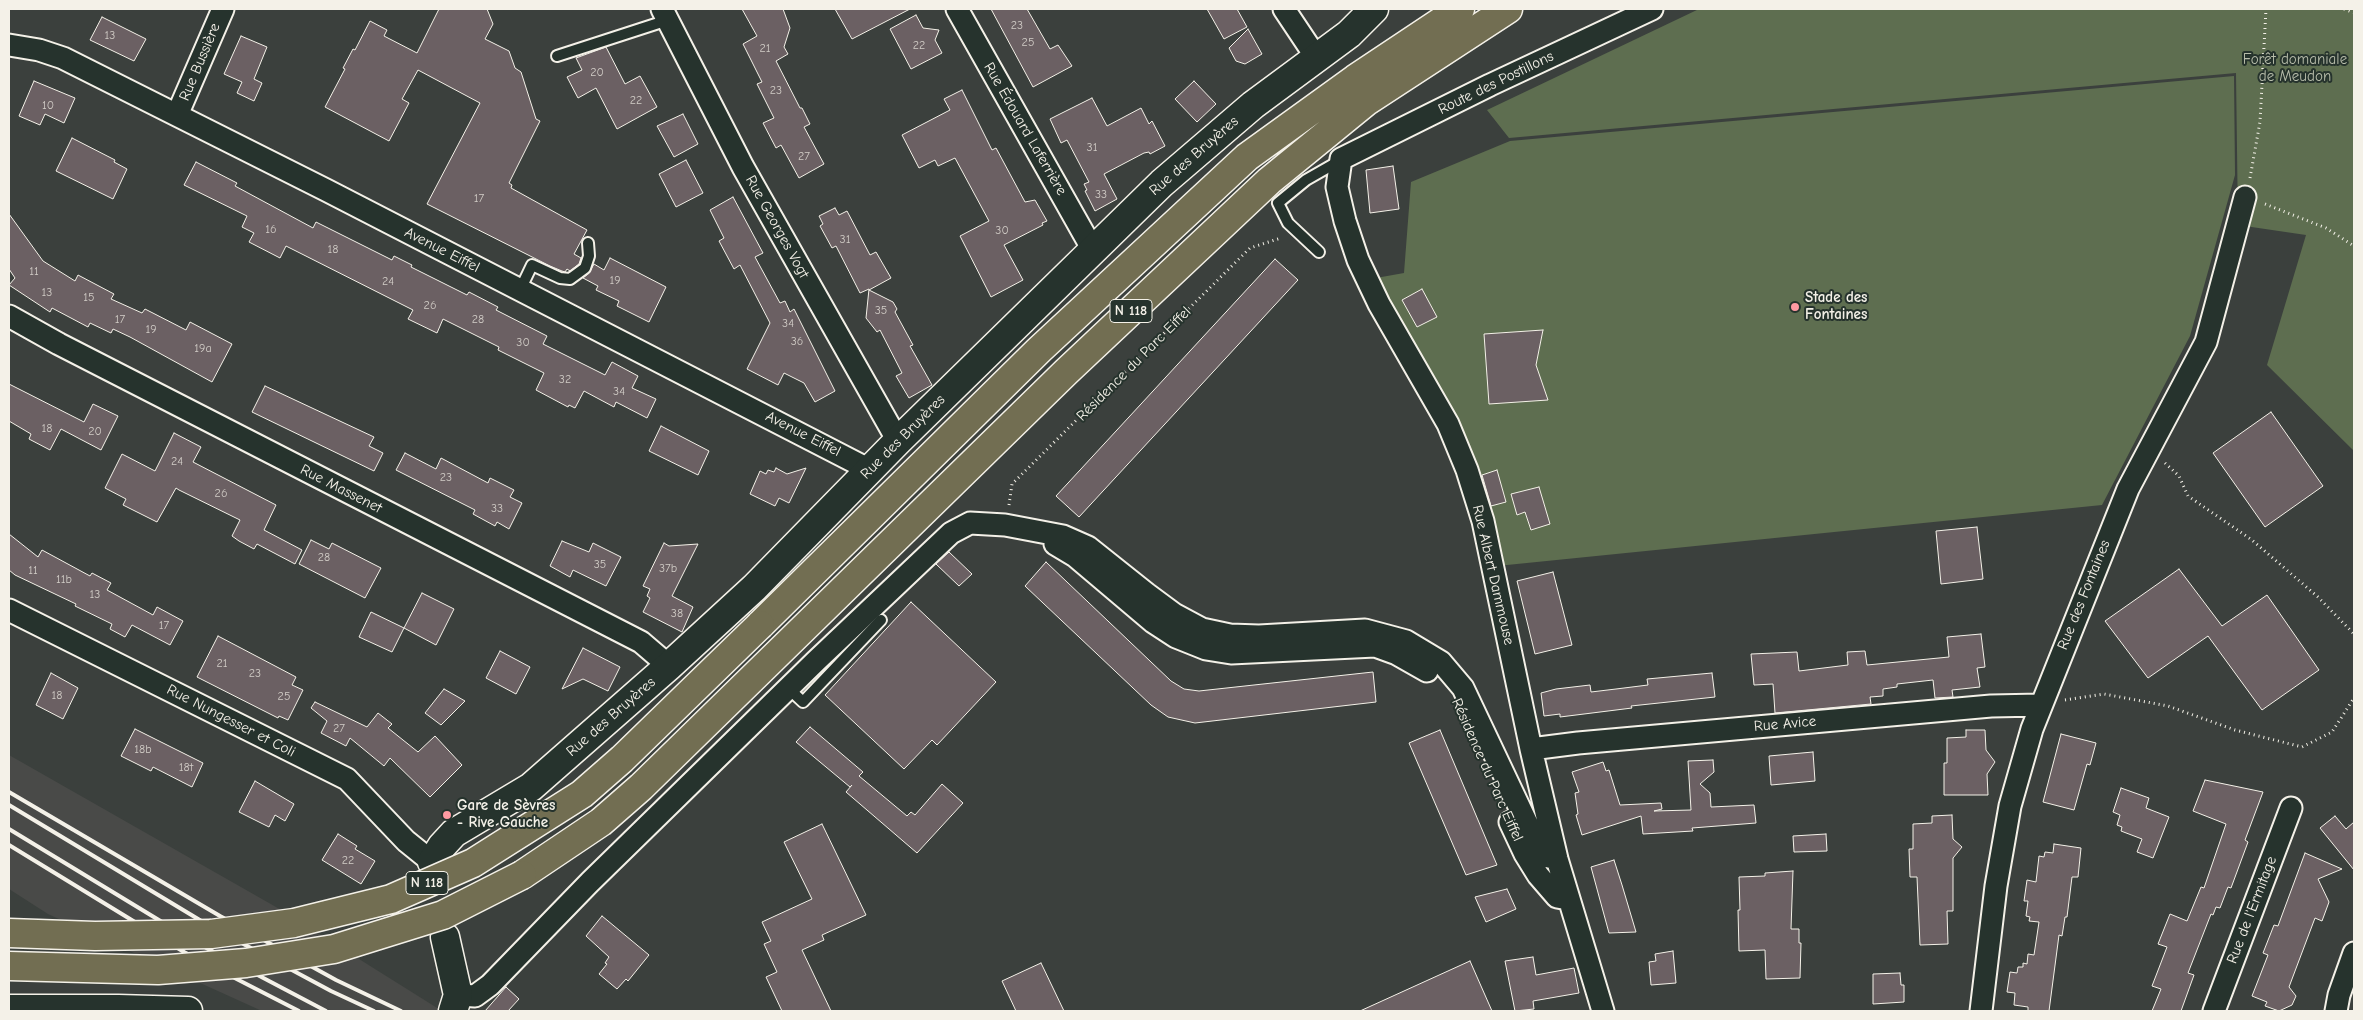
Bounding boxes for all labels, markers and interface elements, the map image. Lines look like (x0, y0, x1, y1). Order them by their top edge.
house number: 23 (1011, 19, 1023, 33)
street label: Rue Bussière (176, 20, 224, 104)
house number: 13 (105, 29, 115, 43)
house number: 25 (1022, 36, 1034, 50)
house number: 22 (913, 39, 925, 53)
house number: 21 (759, 42, 771, 56)
street label: Route des Postillons (1435, 47, 1557, 119)
park label: Forêt domaniale de Meudon (2243, 51, 2347, 86)
street label: Rue Édouard Laferrière (980, 59, 1070, 199)
house number: 20 (590, 66, 604, 80)
house number: 23 (770, 84, 782, 98)
house number: 22 (630, 94, 642, 108)
house number: 10 (42, 99, 54, 113)
street label: Rue des Bruyères (1146, 112, 1242, 200)
house number: 31 (1087, 141, 1097, 155)
house number: 27 (798, 150, 810, 164)
street label: Rue Georges Vogt (741, 172, 813, 282)
house number: 33 (1095, 188, 1107, 202)
house number: 17 (474, 192, 484, 206)
house number: 16 (265, 223, 277, 237)
street label: Avenue Eiffel (401, 223, 483, 277)
house number: 30 (995, 224, 1009, 238)
house number: 31 (840, 233, 850, 247)
house number: 18 (328, 243, 338, 257)
house number: 11 (29, 265, 39, 279)
house number: 19 (609, 274, 621, 288)
house number: 24 (382, 275, 394, 289)
house number: 13 (42, 286, 52, 300)
place label: Stade des Fontaines (1805, 289, 1867, 324)
house number: 15 (83, 291, 95, 305)
house number: 26 (424, 299, 436, 313)
road number: N 118 (1110, 300, 1152, 322)
marker: Stade des Fontaines (1789, 301, 1801, 313)
street label: Résidence du Parc Eiffel (1073, 303, 1195, 425)
house number: 35 (875, 304, 887, 318)
house number: 17 (115, 313, 125, 327)
house number: 28 (472, 313, 484, 327)
house number: 34 (782, 317, 794, 331)
house number: 19 (145, 323, 157, 337)
house number: 36 (791, 335, 803, 349)
house number: 30 (516, 336, 530, 350)
house number: 19a (194, 342, 212, 356)
house number: 32 (559, 373, 571, 387)
house number: 34 (613, 385, 625, 399)
street label: Rue des Bruyères (857, 391, 949, 483)
street label: Avenue Eiffel (762, 407, 844, 461)
house number: 18 (42, 422, 52, 436)
house number: 20 (88, 425, 102, 439)
house number: 24 (171, 455, 183, 469)
street label: Rue Massenet (297, 461, 385, 517)
house number: 23 (440, 471, 452, 485)
house number: 26 (215, 487, 227, 501)
house number: 33 (491, 502, 503, 516)
street label: Rue Albert Dammouse (1468, 503, 1518, 647)
street label: Rue des Fontaines (2054, 537, 2114, 653)
house number: 28 (318, 551, 330, 565)
house number: 35 (594, 558, 606, 572)
house number: 37b (659, 562, 677, 576)
house number: 11 (28, 564, 38, 578)
house number: 11b (56, 573, 72, 587)
house number: 13 (90, 588, 100, 602)
house number: 38 (671, 607, 683, 621)
house number: 17 (159, 619, 169, 633)
house number: 21 (216, 657, 228, 671)
house number: 23 (249, 667, 261, 681)
street label: Rue des Bruyères (563, 673, 659, 761)
street label: Rue Nungesser et Coli (164, 681, 298, 761)
house number: 18 (52, 689, 62, 703)
house number: 25 (278, 690, 290, 704)
street label: Résidence du Parc Eiffel (1447, 696, 1527, 844)
street label: Rue Avice (1753, 712, 1817, 736)
house number: 27 (333, 722, 345, 736)
house number: 18b (134, 743, 152, 757)
house number: 18t (179, 761, 193, 775)
place label: Gare de Sèvres - Rive Gauche (457, 797, 555, 832)
marker: Gare de Sèvres - Rive Gauche (441, 809, 453, 821)
house number: 22 (342, 854, 354, 868)
street label: Rue de l'Ermitage (2223, 854, 2281, 966)
road number: N 118 (406, 871, 448, 894)

